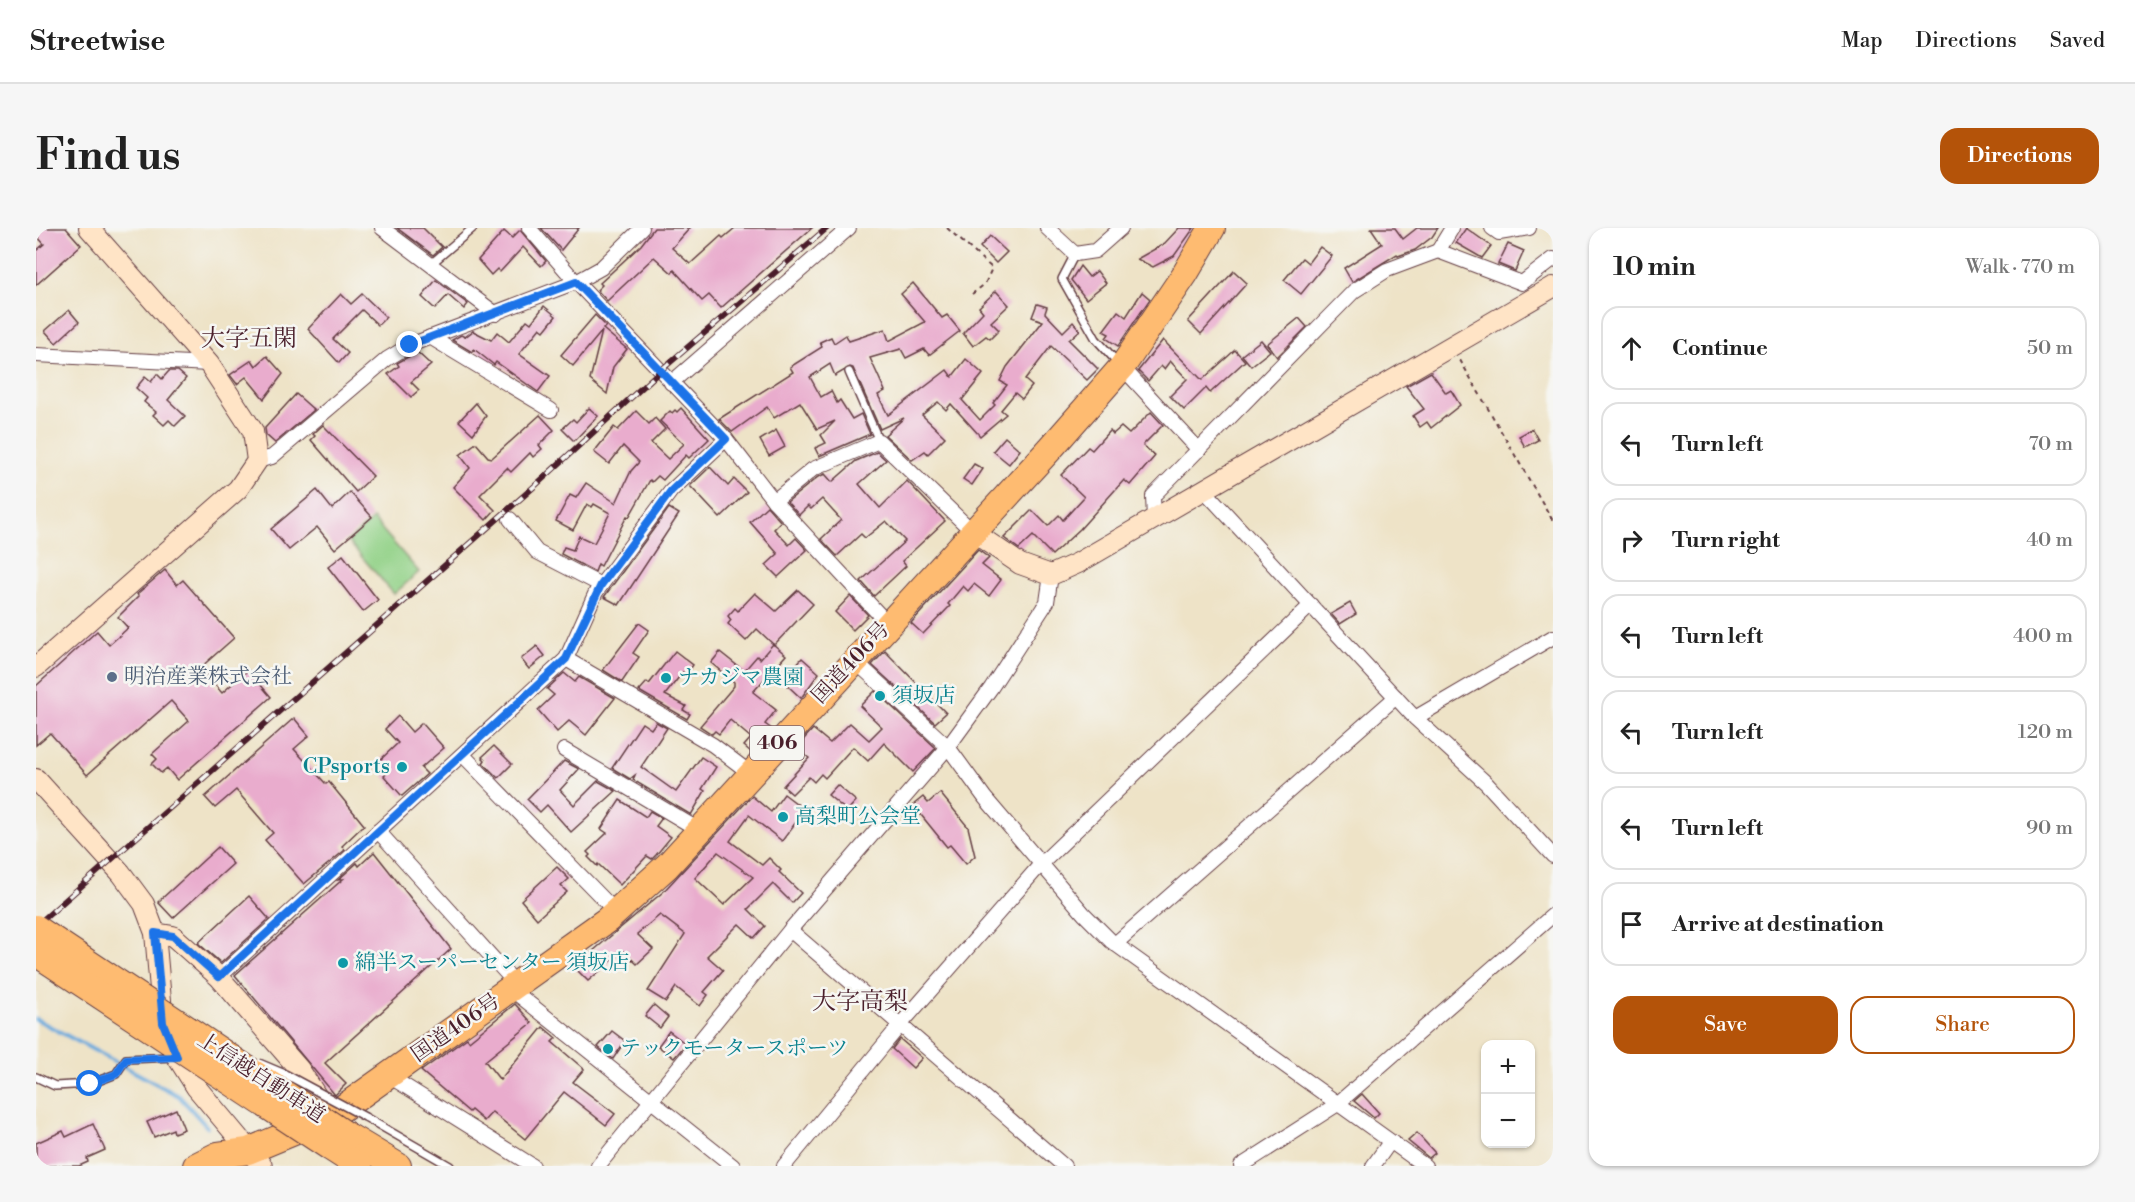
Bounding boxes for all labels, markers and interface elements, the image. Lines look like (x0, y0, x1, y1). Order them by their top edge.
text: Streetwise (30, 24, 165, 59)
text: Map (1841, 28, 1883, 54)
text: Directions (1916, 28, 2017, 54)
text: Saved (2050, 28, 2105, 54)
button: Directions (1940, 128, 2099, 184)
text: Find us (36, 130, 180, 183)
text: 10 min (1613, 251, 1696, 283)
text: Walk · 770 m (1966, 255, 2075, 280)
district label: 大字五閑 (201, 324, 297, 354)
route end (396, 331, 422, 357)
icon: ahead (1615, 332, 1648, 365)
text: Continue (1672, 335, 1768, 362)
text: 50 m (2027, 336, 2073, 361)
icon: left (1615, 428, 1648, 461)
text: Turn left (1672, 431, 1763, 458)
text: 70 m (2029, 432, 2073, 457)
icon: right (1615, 524, 1648, 557)
text: Turn right (1672, 527, 1780, 554)
text: 40 m (2026, 528, 2073, 553)
street label: 国道406号 (807, 617, 895, 709)
icon: left (1615, 620, 1648, 653)
text: Turn left (1672, 623, 1763, 650)
text: 400 m (2013, 624, 2073, 649)
place label: 明治産業株式会社 (124, 664, 292, 690)
place label: ナカジマ農園 (678, 665, 804, 691)
marker: 明治産業株式会社 (105, 670, 119, 684)
marker: ナカジマ農園 (659, 671, 673, 685)
place label: 須坂店 (892, 683, 955, 709)
marker: 須坂店 (873, 689, 887, 703)
icon: left (1615, 716, 1648, 749)
text: Turn left (1672, 719, 1763, 746)
text: 120 m (2018, 720, 2073, 745)
road number: 406 (750, 726, 804, 760)
place label: CPsports (303, 754, 390, 780)
marker: CPsports (395, 760, 409, 774)
place label: 高梨町公会堂 (795, 804, 921, 830)
marker: 高梨町公会堂 (776, 810, 790, 824)
icon: left (1615, 812, 1648, 845)
text: Turn left (1672, 815, 1763, 842)
text: 90 m (2026, 816, 2073, 841)
icon: arrive (1615, 908, 1648, 941)
text: Arrive at destination (1672, 911, 1884, 938)
place label: 綿半スーパーセンター 須坂店 (355, 950, 629, 976)
marker: 綿半スーパーセンター 須坂店 (336, 956, 350, 970)
district label: 大字高梨 (812, 987, 908, 1017)
street label: 国道406号 (407, 988, 505, 1068)
button: Save (1613, 996, 1838, 1054)
button: Share (1850, 996, 2075, 1054)
street label: 上信越自動車道 (192, 1027, 330, 1129)
place label: テックモータースポーツ (620, 1036, 848, 1062)
map controls (1481, 1040, 1535, 1148)
button: + (1481, 1040, 1535, 1094)
marker: テックモータースポーツ (601, 1042, 615, 1056)
route start (76, 1070, 102, 1096)
button: − (1481, 1094, 1535, 1148)

